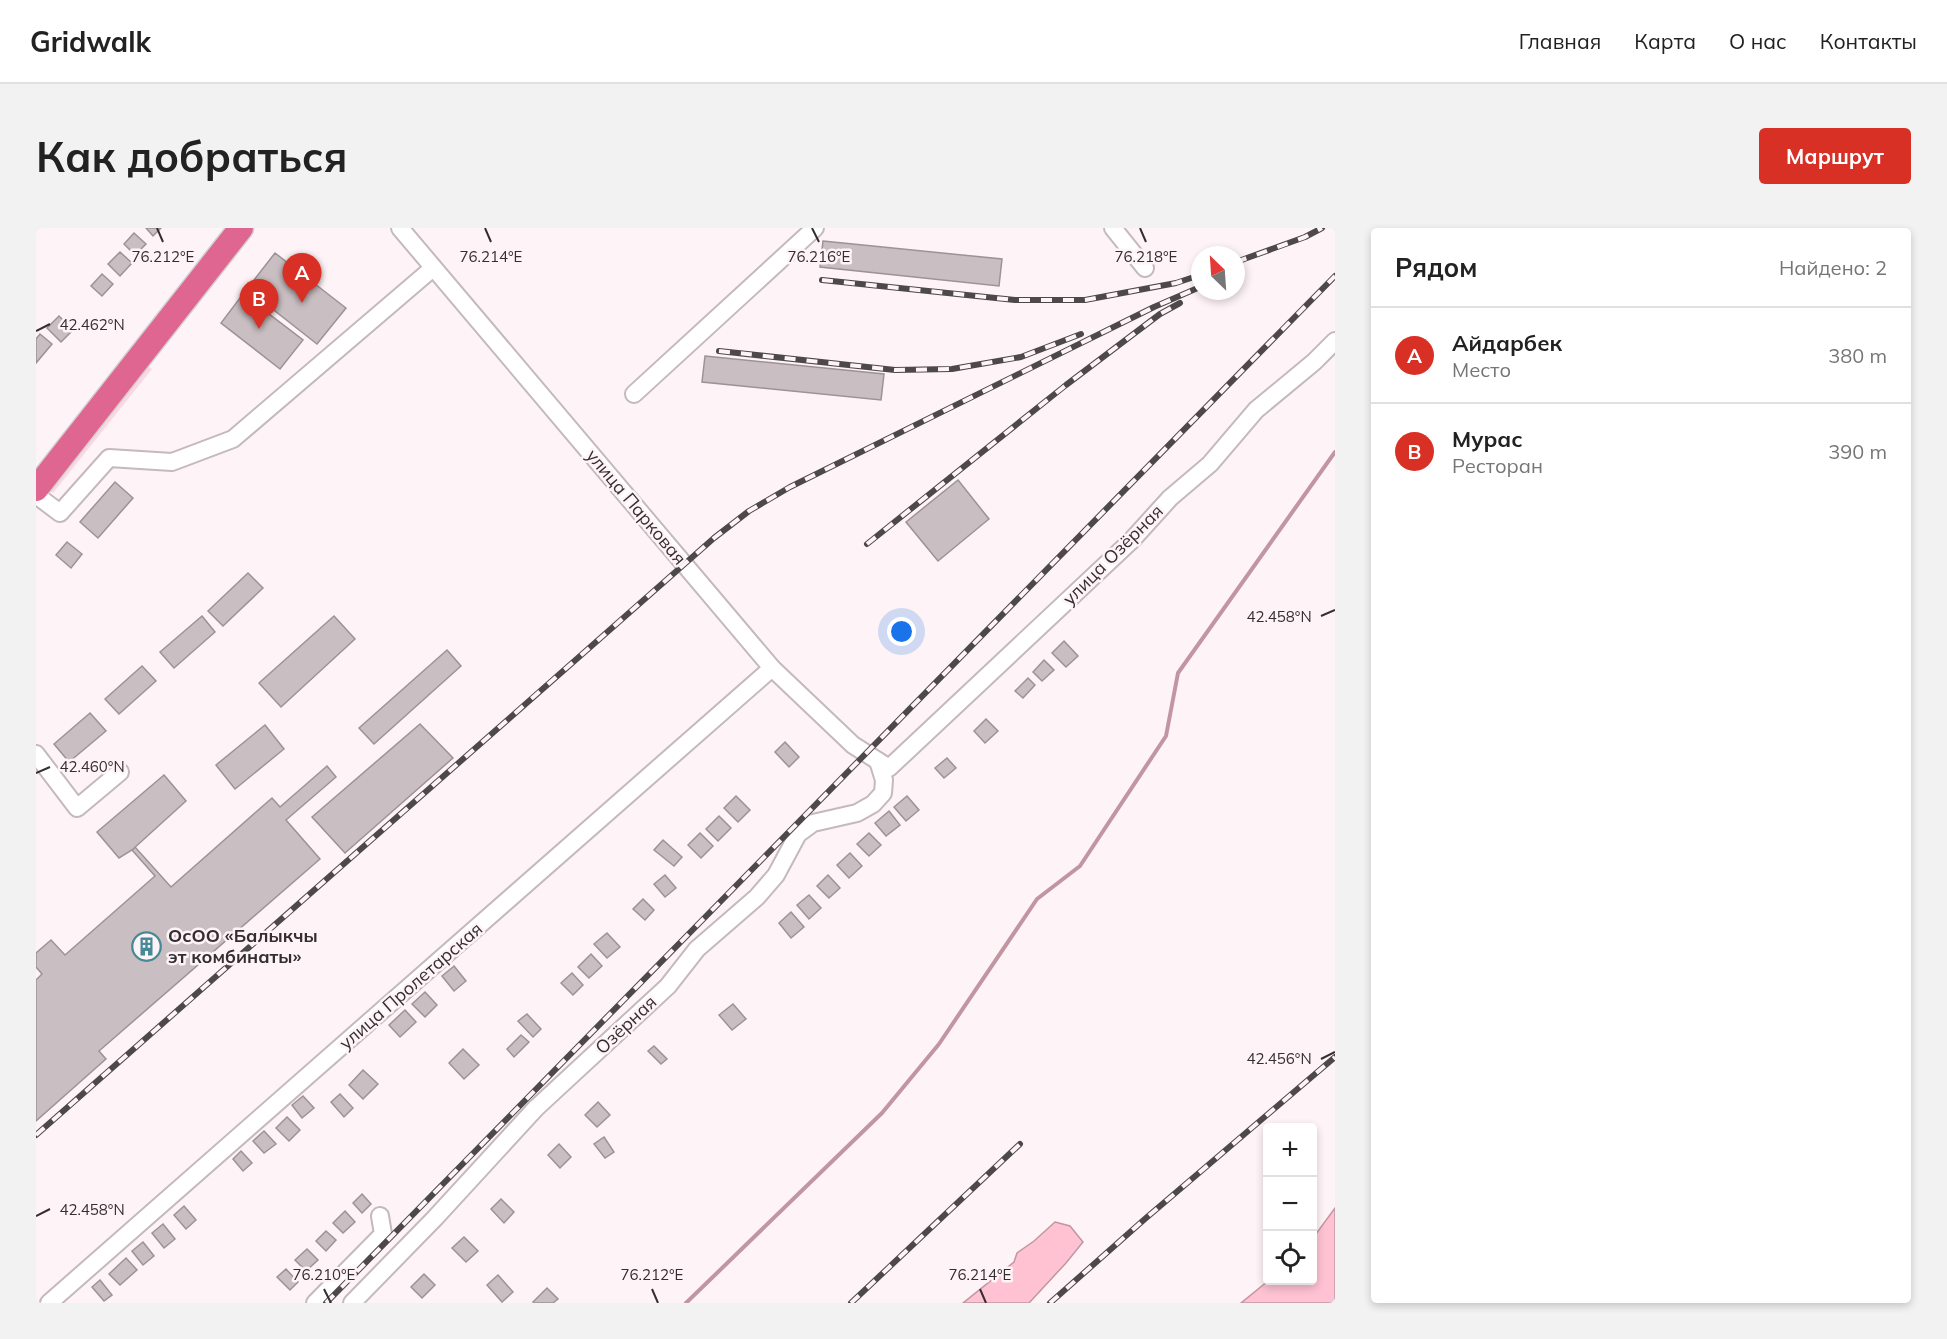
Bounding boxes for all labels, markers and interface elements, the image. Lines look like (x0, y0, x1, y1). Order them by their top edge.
text: Gridwalk (30, 24, 151, 59)
text: Главная (1519, 28, 1601, 54)
text: Карта (1634, 28, 1696, 54)
text: О нас (1729, 28, 1787, 54)
text: Контакты (1820, 28, 1917, 54)
button: Маршрут (1759, 128, 1911, 184)
text: Как добраться (36, 130, 348, 183)
north arrow (1191, 246, 1245, 300)
text: 76.212°E (132, 247, 195, 266)
text: 76.214°E (460, 247, 523, 266)
text: 76.216°E (788, 247, 851, 266)
text: 76.218°E (1115, 247, 1178, 266)
text: Рядом (1395, 251, 1478, 284)
pin: A (282, 254, 322, 303)
text: Найдено: 2 (1779, 255, 1887, 280)
pin: B (240, 279, 278, 329)
text: 42.462°N (59, 315, 125, 334)
text: Айдарбек (1452, 329, 1562, 357)
text: A (1407, 343, 1422, 368)
text: 380 m (1828, 343, 1887, 368)
text: Место (1452, 357, 1511, 382)
text: Мурас (1452, 425, 1523, 453)
text: B (1408, 439, 1421, 464)
text: 390 m (1828, 439, 1887, 464)
street label: улица Парковая (581, 444, 691, 569)
text: Ресторан (1452, 453, 1543, 478)
street label: улица Озёрная (1058, 500, 1168, 610)
text: 42.458°N (1246, 607, 1312, 626)
your location (887, 617, 916, 646)
text: 42.460°N (59, 757, 125, 776)
street label: улица Пролетарская (334, 917, 487, 1054)
place label: ОсОО «Балыкчы эт комбинаты» (168, 924, 318, 968)
building icon: ОсОО «Балыкчы эт комбинаты» (131, 930, 163, 962)
street label: Озёрная (590, 990, 661, 1059)
text: 42.456°N (1246, 1049, 1312, 1068)
map controls (1263, 1123, 1317, 1285)
button: + (1263, 1123, 1317, 1177)
button: − (1263, 1177, 1317, 1231)
text: 42.458°N (59, 1200, 125, 1219)
button: locate (1263, 1231, 1317, 1285)
text: 76.210°E (293, 1265, 356, 1284)
text: 76.212°E (621, 1265, 684, 1284)
text: 76.214°E (949, 1265, 1012, 1284)

